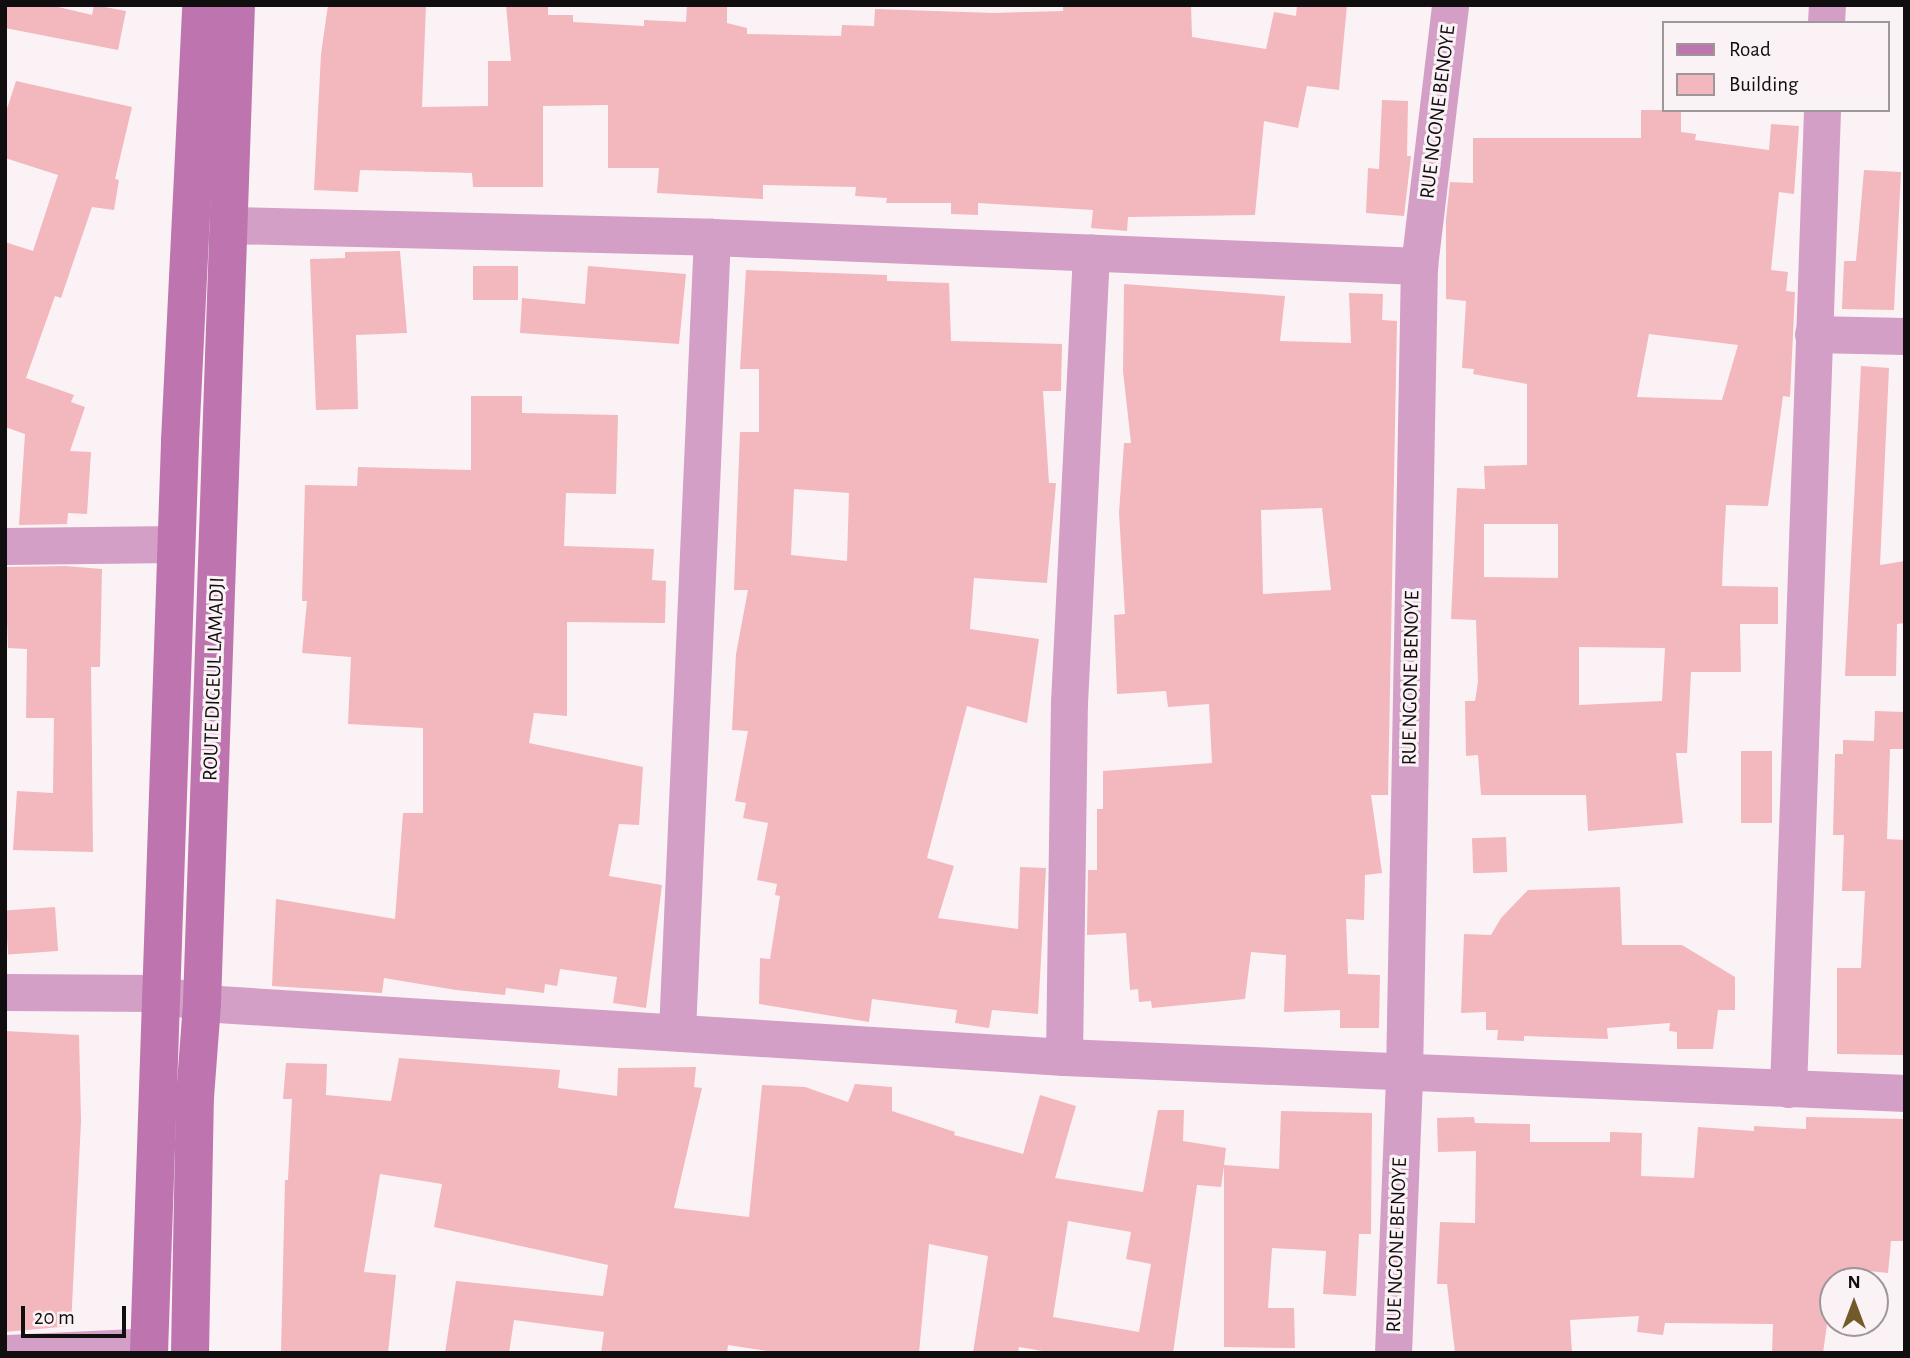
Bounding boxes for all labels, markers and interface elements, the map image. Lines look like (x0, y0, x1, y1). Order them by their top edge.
legend (1661, 21, 1889, 112)
street label: RUE NGONE BENOYE (1415, 24, 1461, 200)
text: Road (1729, 39, 1771, 60)
text: Building (1729, 74, 1798, 95)
street label: ROUTE DIGEUL LAMADJI (198, 577, 230, 781)
street label: RUE NGONE BENOYE (1397, 590, 1425, 766)
street label: RUE NGONE BENOYE (1381, 1157, 1413, 1333)
north arrow (1819, 1267, 1889, 1337)
text: N (1847, 1273, 1861, 1292)
scale bar (24, 1292, 130, 1336)
text: 20 m (34, 1307, 75, 1328)

